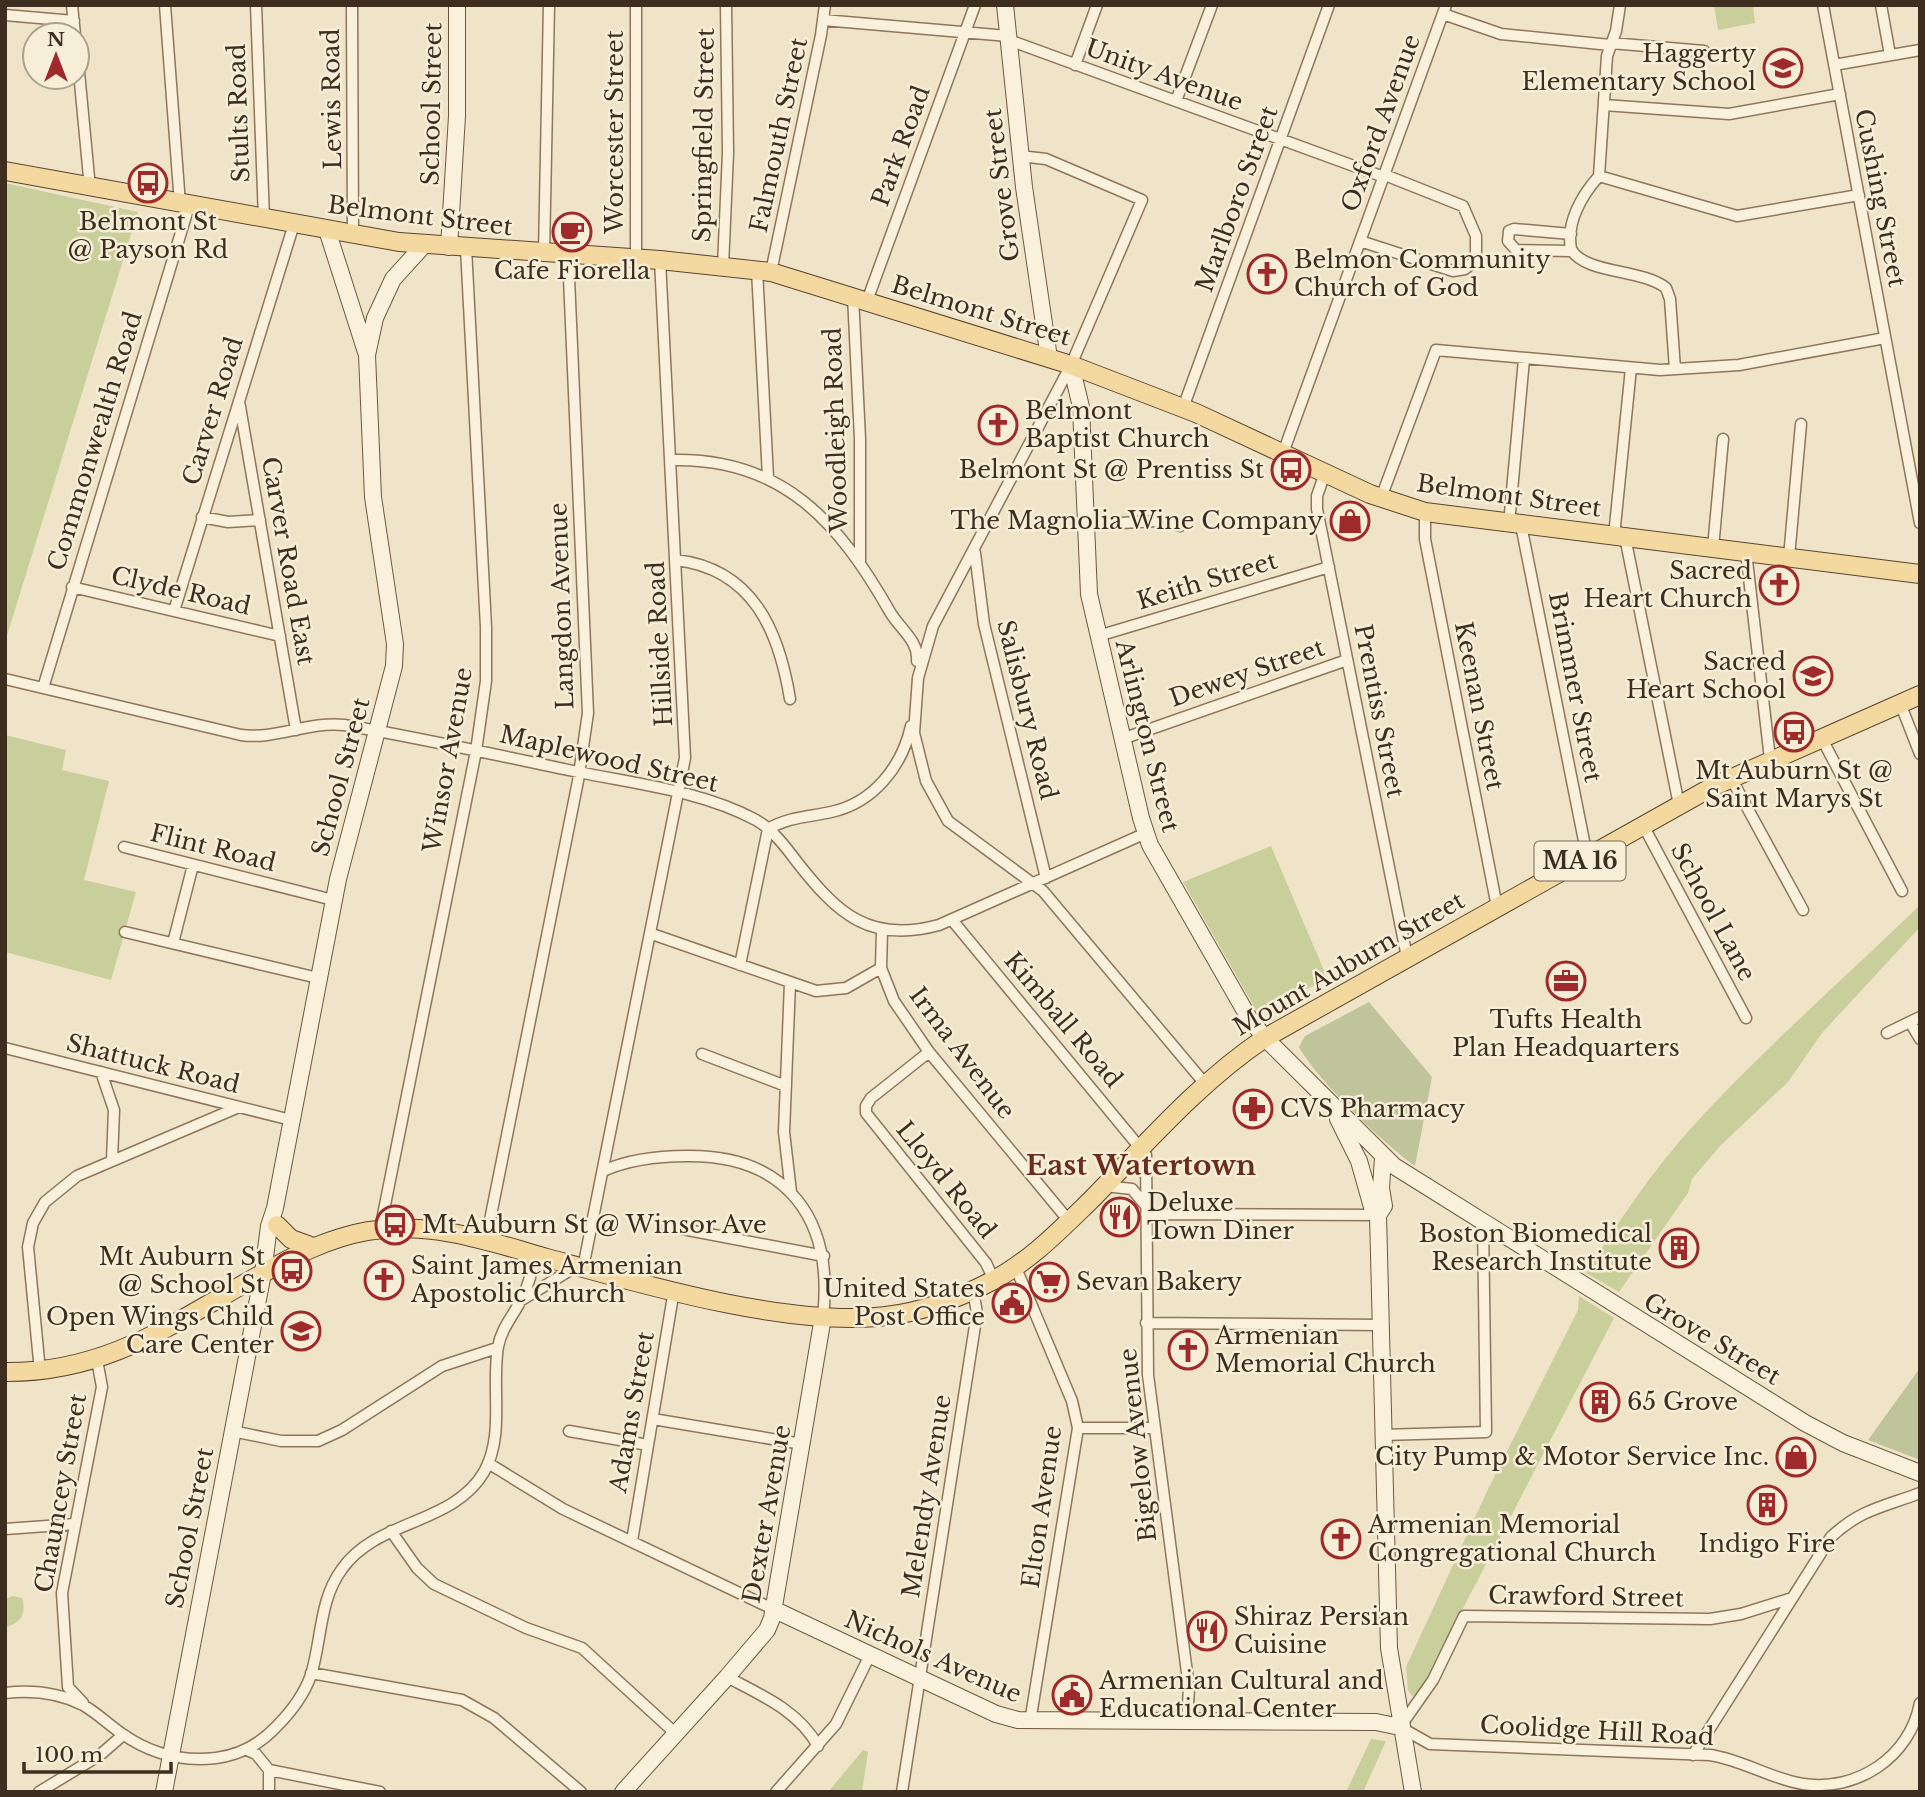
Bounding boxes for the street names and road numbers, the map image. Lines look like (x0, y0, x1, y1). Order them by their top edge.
street label: School Street (416, 22, 447, 186)
street label: Springfield Street (687, 27, 720, 243)
street label: Lewis Road (316, 28, 347, 170)
street label: Worcester Street (600, 30, 629, 235)
street label: Oxford Avenue (1335, 30, 1426, 216)
street label: Unity Avenue (1081, 33, 1247, 116)
street label: Falmouth Street (744, 35, 813, 235)
street label: Stults Road (222, 43, 255, 183)
street label: Park Road (865, 82, 936, 210)
street label: Marlboro Street (1189, 102, 1284, 296)
street label: Cushing Street (1849, 106, 1912, 289)
street label: Grove Street (978, 107, 1025, 263)
street label: Belmont Street (326, 190, 514, 241)
street label: Belmont Street (888, 269, 1074, 352)
street label: Commonwealth Road (41, 308, 148, 574)
street label: Woodleigh Road (817, 327, 854, 534)
street label: Carver Road (176, 333, 249, 488)
street label: Carver Road East (256, 454, 321, 667)
street label: Belmont Street (1415, 468, 1603, 523)
street label: Langdon Avenue (543, 502, 580, 710)
street label: Keith Street (1133, 545, 1280, 616)
street label: Clyde Road (108, 560, 254, 621)
street label: Hillside Road (641, 560, 678, 728)
street label: Brimmer Street (1543, 589, 1608, 784)
street label: Salisbury Road (991, 617, 1064, 803)
street label: Keenan Street (1449, 619, 1510, 793)
street label: Prentiss Street (1348, 622, 1411, 800)
street label: Dewey Street (1166, 632, 1328, 713)
street label: Arlington Street (1109, 636, 1185, 835)
street label: Winsor Avenue (417, 665, 478, 856)
street label: School Street (305, 694, 376, 859)
street label: Maplewood Street (497, 719, 721, 798)
street label: Flint Road (147, 818, 279, 877)
street label: School Lane (1665, 838, 1762, 986)
road number: MA 16 (1534, 842, 1626, 880)
street label: Mount Auburn Street (1228, 886, 1469, 1042)
street label: Kimball Road (998, 946, 1128, 1093)
street label: Irma Avenue (903, 981, 1021, 1124)
street label: Shattuck Road (63, 1028, 243, 1099)
street label: Lloyd Road (890, 1115, 1002, 1244)
street label: Grove Street (1639, 1286, 1786, 1391)
street label: Adams Street (603, 1329, 660, 1496)
street label: Bigelow Avenue (1113, 1347, 1162, 1543)
street label: Chauncey Street (29, 1391, 92, 1595)
street label: Melendy Avenue (896, 1392, 957, 1600)
street label: Dexter Avenue (737, 1423, 796, 1605)
street label: Elton Avenue (1016, 1424, 1067, 1590)
street label: School Street (160, 1445, 219, 1611)
street label: Crawford Street (1488, 1580, 1684, 1613)
street label: Nichols Avenue (840, 1605, 1026, 1709)
street label: Coolidge Hill Road (1479, 1710, 1715, 1751)

